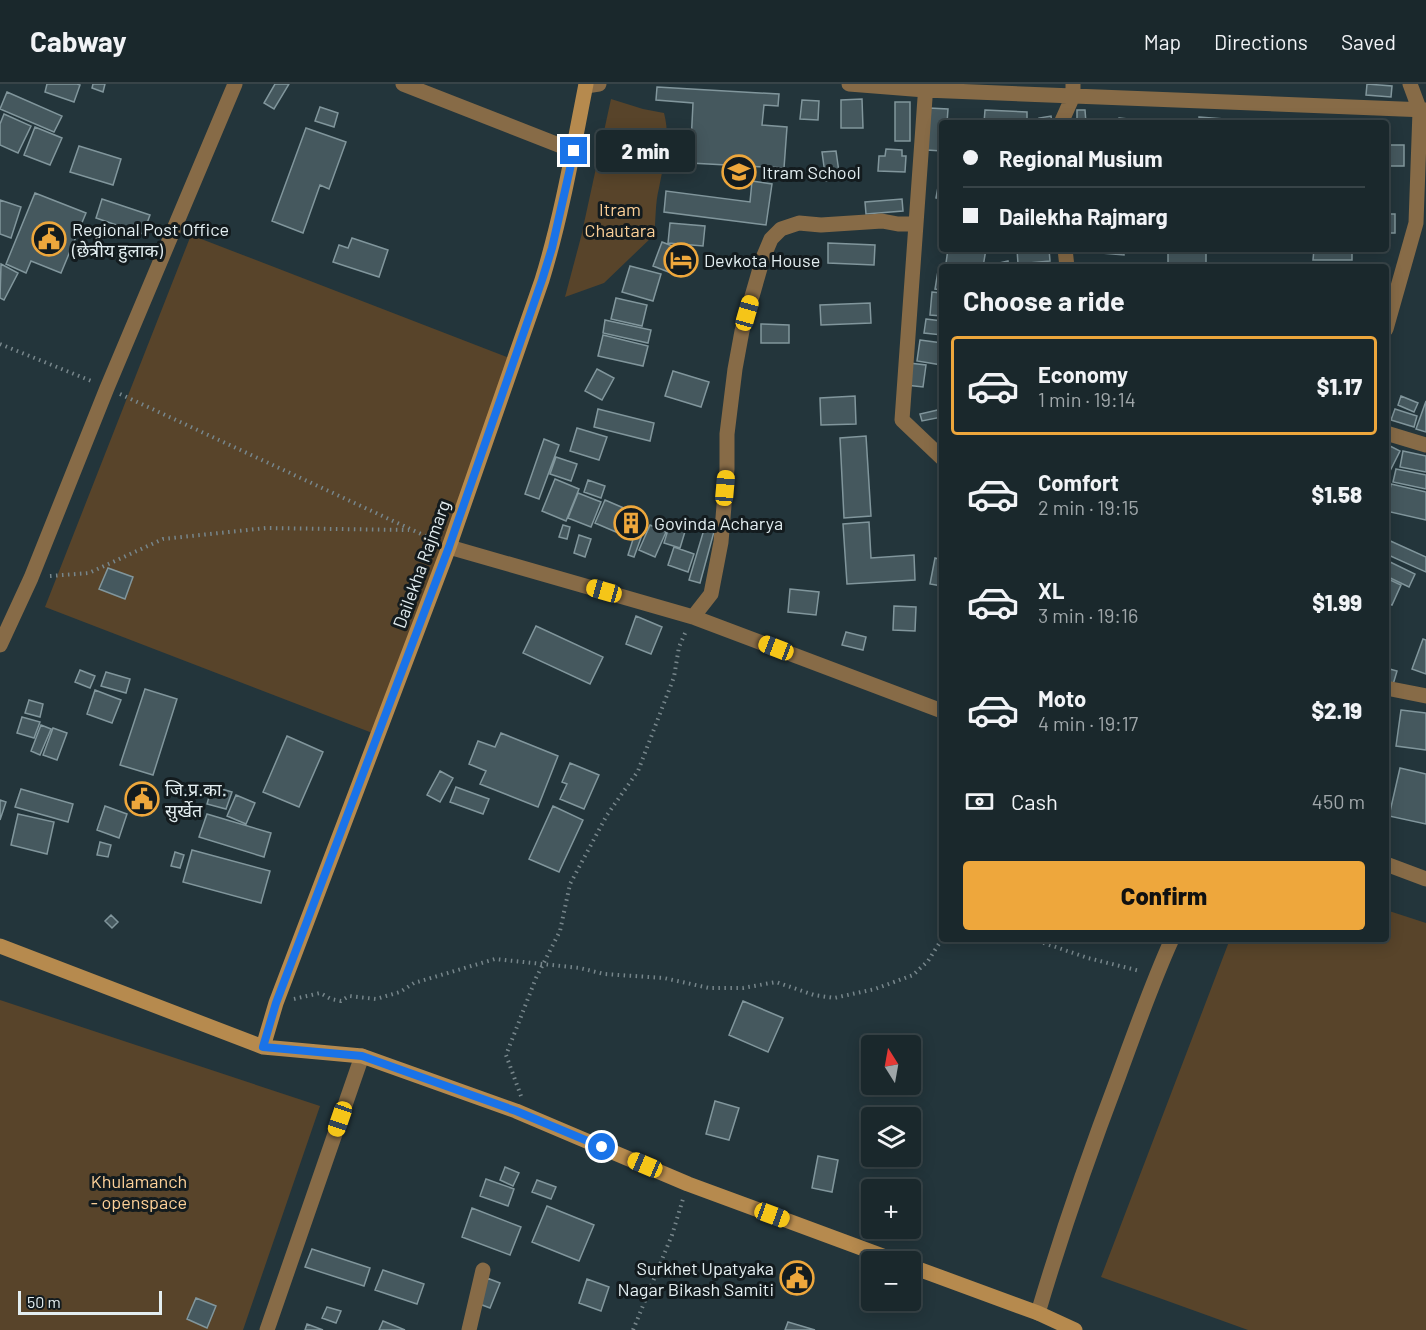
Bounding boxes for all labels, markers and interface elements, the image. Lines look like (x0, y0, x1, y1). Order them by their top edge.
text: Cabway (30, 24, 127, 58)
text: Map (1144, 29, 1181, 54)
text: Directions (1214, 29, 1308, 54)
text: Saved (1341, 29, 1396, 54)
callout: 2 min (595, 130, 694, 172)
route end (560, 137, 587, 164)
text: 2 min (621, 139, 670, 163)
text: Regional Musium (999, 145, 1163, 171)
school or university icon: Itram School (721, 154, 757, 190)
place label: Itram School (762, 161, 861, 183)
park label: Itram Chautara (585, 198, 655, 241)
text: Dailekha Rajmarg (999, 203, 1168, 229)
place label: Regional Post Office (छेत्रीय हुलाक) (71, 218, 229, 263)
public building icon: Regional Post Office (छेत्रीय हुलाक) (31, 221, 67, 257)
hotel icon: Devkota House (663, 242, 699, 278)
place label: Devkota House (704, 249, 820, 271)
text: Choose a ride (963, 284, 1125, 316)
car (733, 293, 761, 333)
icon: car (966, 359, 1020, 413)
text: Economy (1038, 361, 1128, 387)
text: $1.17 (1317, 373, 1362, 399)
text: 1 min · 19:14 (1038, 387, 1136, 411)
icon: car (966, 467, 1020, 521)
car (714, 469, 736, 507)
text: Comfort (1038, 469, 1119, 495)
text: $1.58 (1312, 481, 1362, 507)
text: 2 min · 19:15 (1038, 495, 1139, 519)
street label: Dailekha Rajmarg (388, 497, 454, 631)
building icon: Govinda Acharya (613, 505, 649, 541)
place label: Govinda Acharya (654, 512, 783, 534)
icon: car (966, 575, 1020, 629)
car (584, 577, 624, 605)
text: XL (1038, 577, 1064, 603)
text: $1.99 (1312, 589, 1362, 615)
text: 3 min · 19:16 (1038, 603, 1138, 627)
car (756, 633, 796, 663)
icon: car (966, 683, 1020, 737)
text: Moto (1038, 685, 1086, 711)
text: $2.19 (1311, 697, 1362, 723)
text: 4 min · 19:17 (1038, 711, 1138, 735)
place label: जि.प्र.का. सुर्खेत (165, 778, 227, 823)
public building icon: जि.प्र.का. सुर्खेत (124, 781, 160, 817)
icon: cash (963, 785, 996, 818)
text: Cash (1011, 788, 1058, 814)
text: 450 m (1312, 789, 1365, 813)
button: Confirm (963, 861, 1365, 930)
north arrow (861, 1035, 921, 1095)
map controls (861, 1035, 921, 1311)
car (326, 1099, 354, 1139)
button: layers (861, 1107, 921, 1167)
route start (588, 1133, 615, 1160)
car (625, 1150, 665, 1180)
park label: Khulamanch - openspace (91, 1170, 187, 1213)
button: + (861, 1179, 921, 1239)
car (752, 1200, 792, 1230)
button: − (861, 1251, 921, 1311)
place label: Surkhet Upatyaka Nagar Bikash Samiti (617, 1257, 774, 1300)
public building icon: Surkhet Upatyaka Nagar Bikash Samiti (779, 1260, 815, 1296)
scale bar (18, 1288, 162, 1316)
text: 50 m (27, 1292, 61, 1311)

